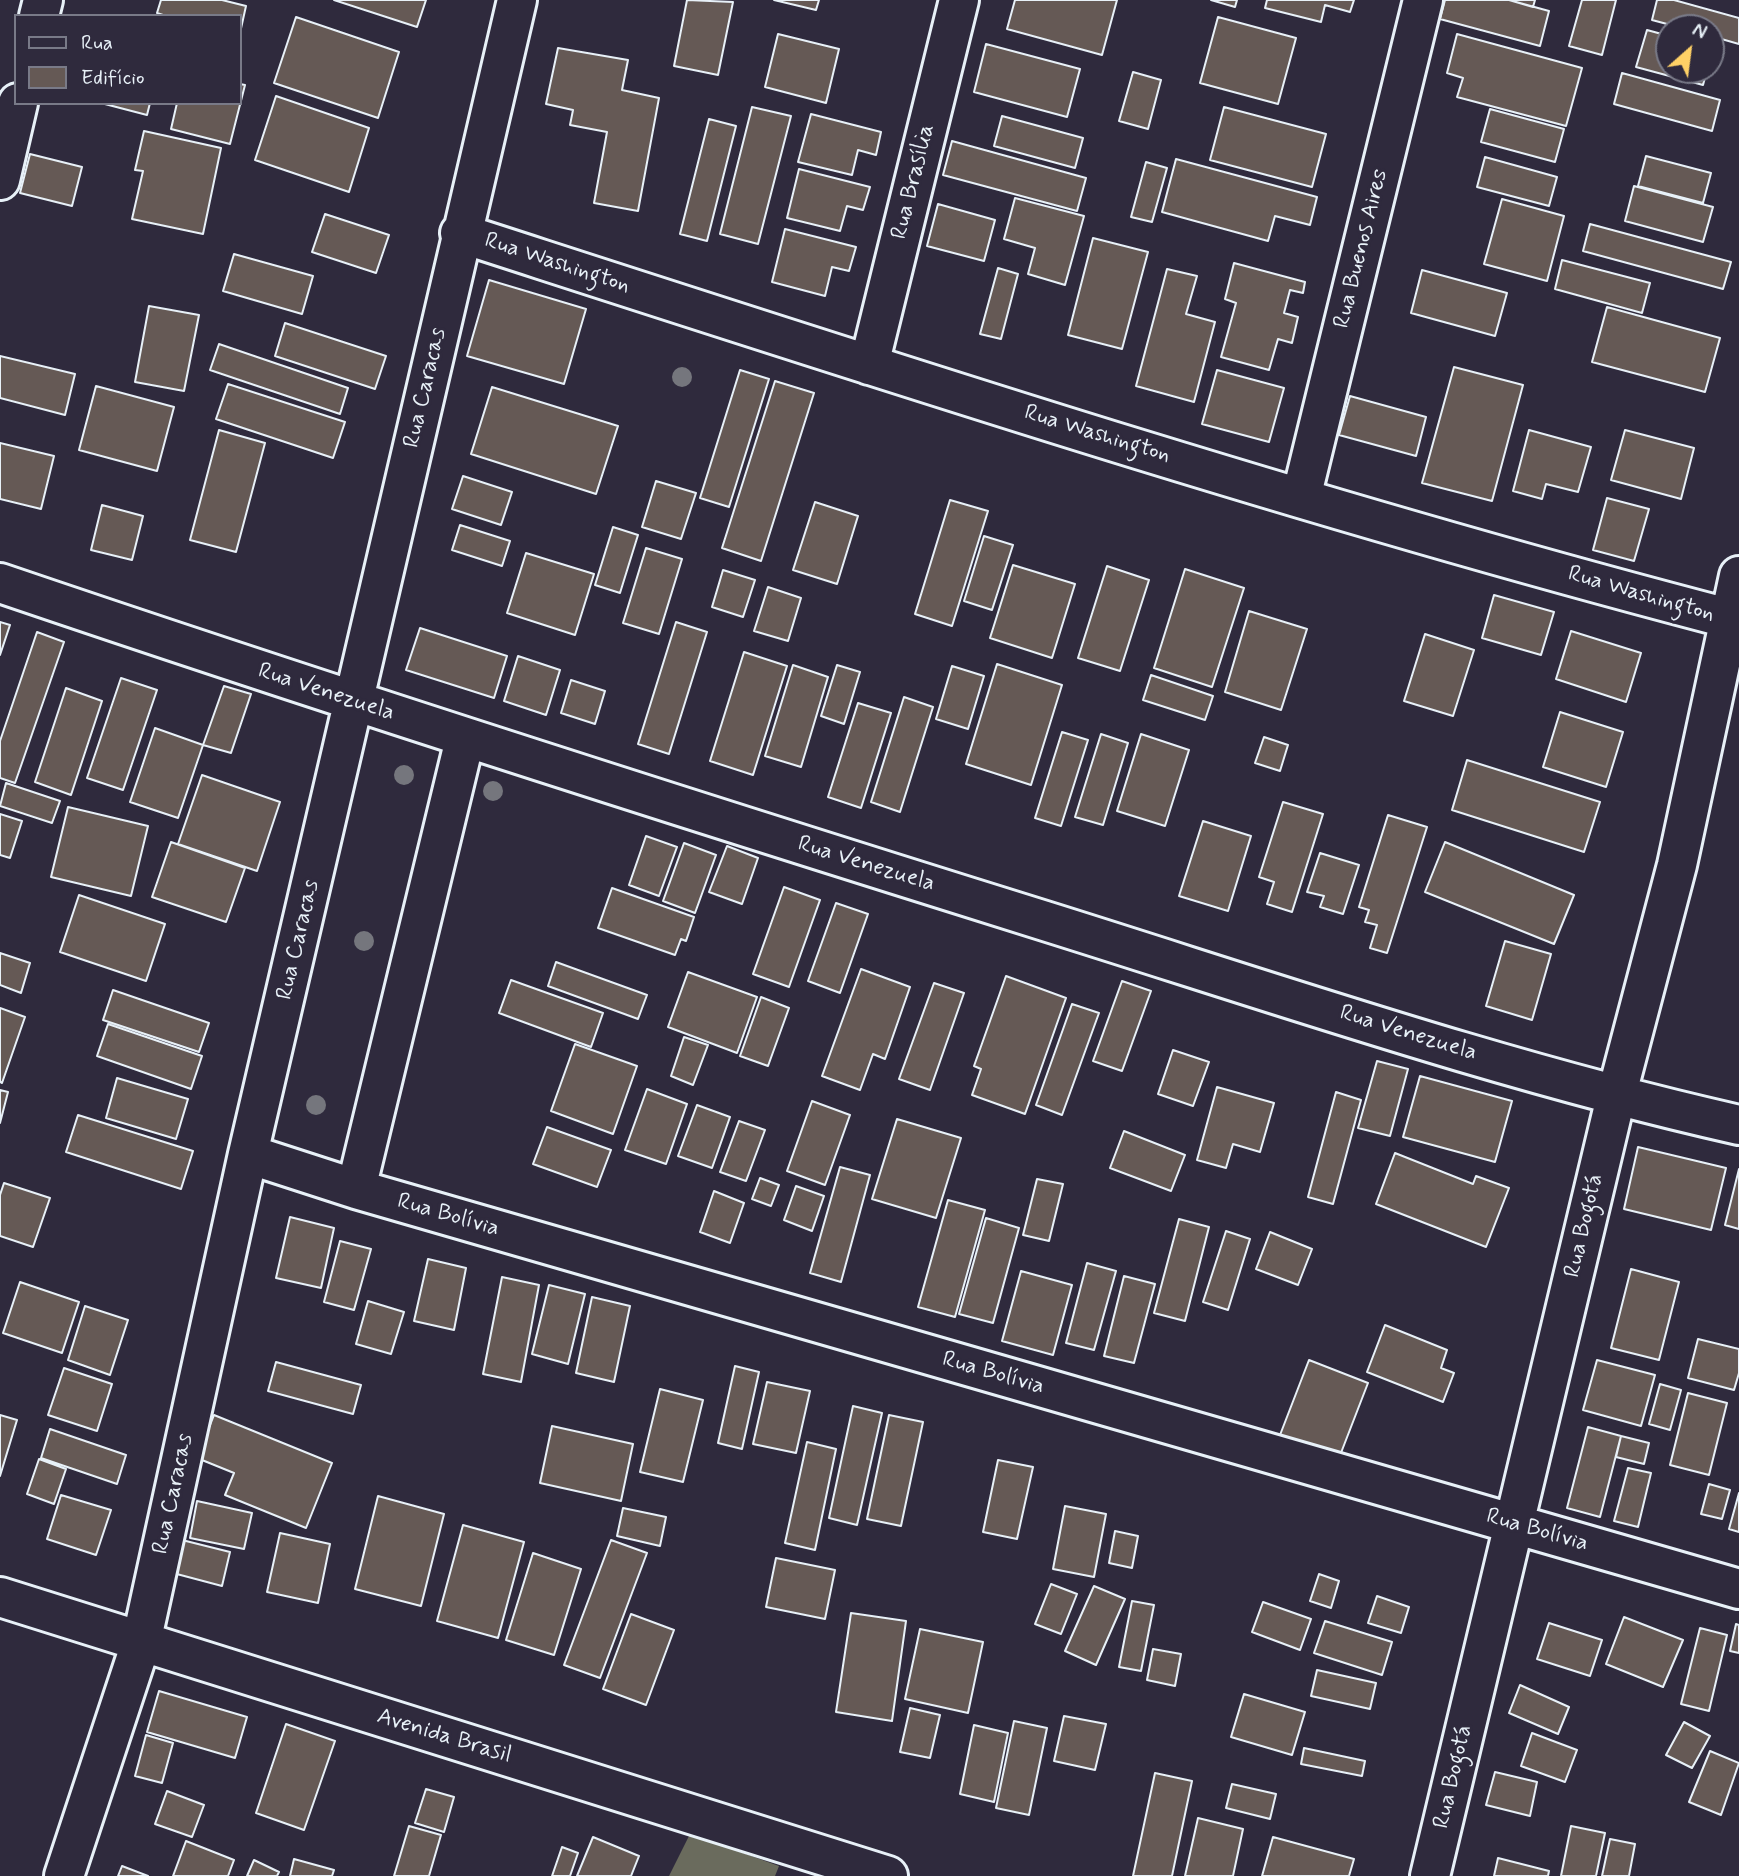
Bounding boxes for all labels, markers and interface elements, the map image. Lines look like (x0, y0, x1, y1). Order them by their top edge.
legend (14, 14, 242, 105)
north arrow (1655, 14, 1725, 84)
text: N (1688, 18, 1711, 46)
text: Rua (81, 29, 113, 57)
text: Edifício (81, 64, 145, 92)
street label: Rua Brasília (886, 122, 942, 242)
street label: Rua Buenos Aires (1329, 166, 1395, 332)
street label: Rua Washington (481, 227, 633, 301)
street label: Rua Caracas (399, 325, 453, 451)
street label: Rua Washington (1021, 400, 1173, 470)
street label: Rua Washington (1564, 561, 1718, 629)
street label: Rua Venezuela (254, 658, 398, 728)
street label: Rua Venezuela (794, 831, 938, 899)
street label: Rua Caracas (272, 877, 326, 1003)
street label: Rua Venezuela (1336, 1000, 1480, 1068)
street label: Rua Bogotá (1560, 1171, 1610, 1281)
street label: Rua Bolívia (394, 1188, 502, 1244)
street label: Rua Bolívia (939, 1346, 1047, 1402)
street label: Rua Caracas (148, 1431, 200, 1557)
street label: Rua Bolívia (1483, 1503, 1591, 1559)
street label: Avenida Brasil (373, 1703, 515, 1771)
street label: Rua Bogotá (1429, 1722, 1479, 1832)

